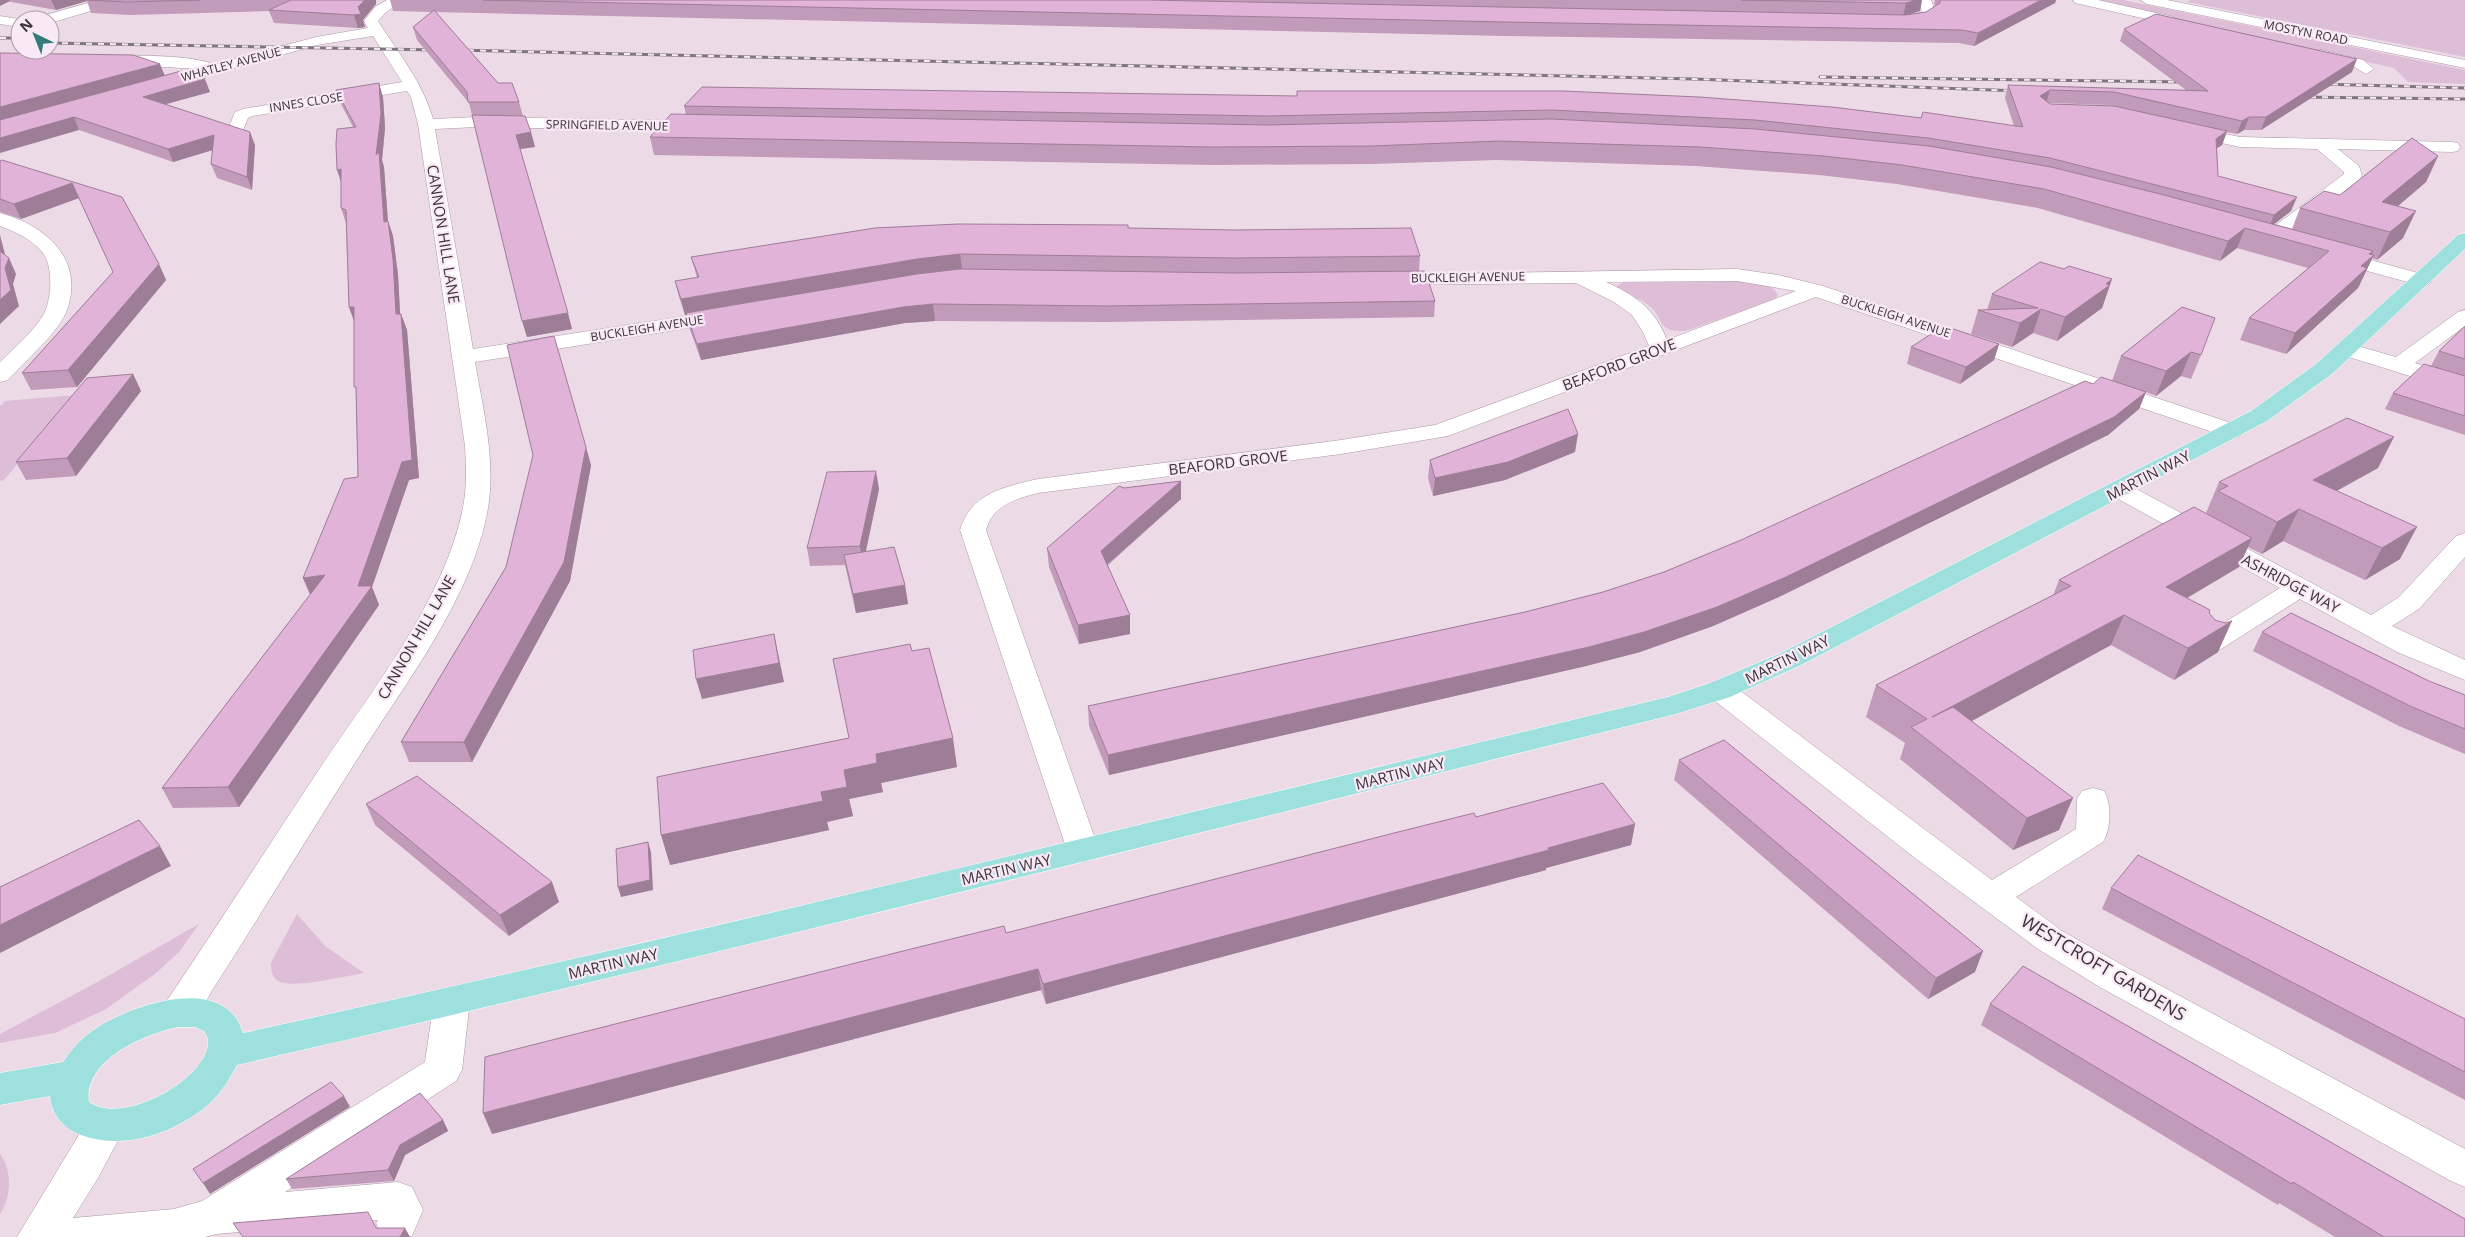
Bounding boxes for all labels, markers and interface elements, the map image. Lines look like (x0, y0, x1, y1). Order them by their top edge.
north arrow (10, 10, 60, 60)
text: N (15, 14, 36, 36)
street label: MOSTYN ROAD (2263, 16, 2349, 48)
street label: WHATLEY AVENUE (179, 42, 283, 86)
street label: INNES CLOSE (268, 88, 344, 116)
street label: SPRINGFIELD AVENUE (546, 115, 668, 135)
street label: CANNON HILL LANE (423, 163, 465, 305)
street label: BUCKLEIGH AVENUE (1411, 268, 1525, 286)
street label: BUCKLEIGH AVENUE (1839, 290, 1953, 342)
street label: BUCKLEIGH AVENUE (589, 311, 705, 345)
street label: BEAFORD GROVE (1559, 333, 1679, 395)
street label: BEAFORD GROVE (1167, 445, 1289, 479)
street label: MARTIN WAY (2103, 445, 2194, 505)
street label: ASHRIDGE WAY (2239, 549, 2344, 617)
street label: CANNON HILL LANE (372, 571, 460, 703)
street label: MARTIN WAY (1741, 630, 1833, 688)
street label: MARTIN WAY (1353, 752, 1447, 794)
street label: MARTIN WAY (959, 849, 1053, 889)
street label: WESTCROFT GARDENS (2017, 908, 2191, 1026)
street label: MARTIN WAY (566, 943, 660, 983)

